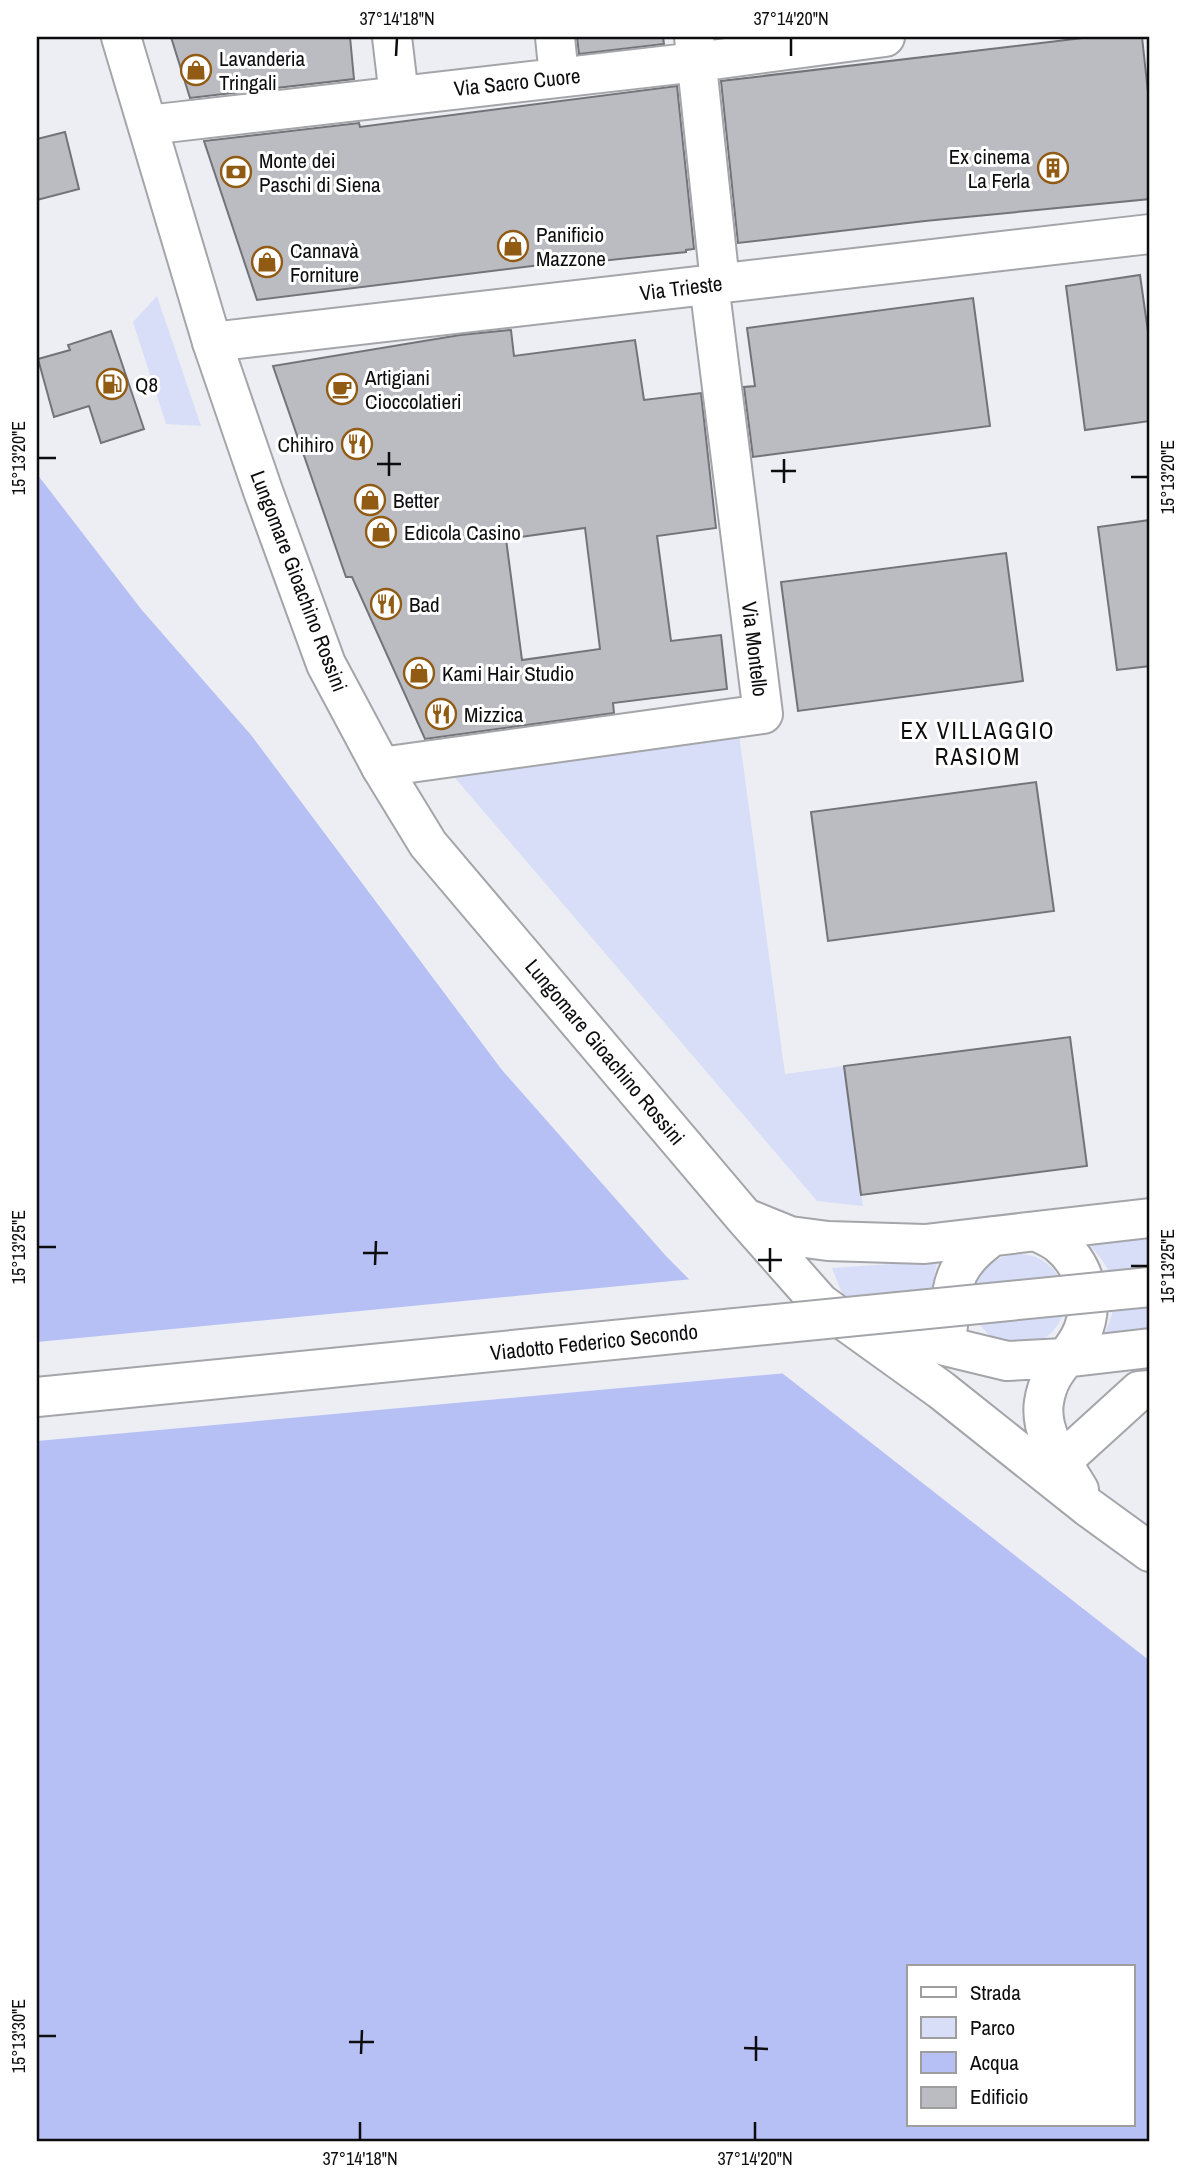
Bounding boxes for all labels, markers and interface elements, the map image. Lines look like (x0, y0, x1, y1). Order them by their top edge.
text: 37°14'18"N (359, 6, 435, 31)
text: 37°14'20"N (753, 6, 829, 31)
place label: Lavanderia Tringali (219, 44, 306, 97)
shop icon: Lavanderia Tringali (179, 53, 213, 87)
street label: Via Sacro Cuore (452, 61, 582, 103)
place label: Ex cinema La Ferla (949, 142, 1030, 195)
place label: Monte dei Paschi di Siena (259, 146, 381, 199)
building icon: Ex cinema La Ferla (1036, 151, 1070, 185)
bank icon: Monte dei Paschi di Siena (219, 155, 253, 189)
place label: Panificio Mazzone (536, 220, 606, 273)
shop icon: Panificio Mazzone (496, 229, 530, 263)
place label: Cannavà Forniture (290, 236, 359, 289)
shop icon: Cannavà Forniture (250, 245, 284, 279)
street label: Via Trieste (638, 269, 724, 307)
place label: Artigiani Cioccolatieri (364, 363, 462, 416)
fuel station icon: Q8 (95, 367, 129, 401)
place label: Q8 (135, 370, 158, 399)
cafe icon: Artigiani Cioccolatieri (325, 372, 359, 406)
text: 15°13'20"E (6, 421, 31, 495)
restaurant icon: Chihiro (340, 427, 374, 461)
place label: Chihiro (278, 430, 334, 459)
text: 15°13'20"E (1155, 440, 1180, 514)
street label: Lungomare Gioachino Rossini (243, 466, 355, 696)
shop icon: Better (353, 483, 387, 517)
place label: Better (393, 486, 439, 515)
shop icon: Edicola Casino (364, 515, 398, 549)
place label: Edicola Casino (404, 518, 521, 547)
restaurant icon: Bad (369, 587, 403, 621)
place label: Bad (409, 590, 440, 619)
street label: Via Montello (735, 600, 775, 698)
shop icon: Kami Hair Studio (402, 656, 436, 690)
place label: Kami Hair Studio (442, 659, 574, 688)
restaurant icon: Mizzica (424, 697, 458, 731)
place label: Mizzica (464, 700, 524, 729)
district label: EX VILLAGGIO RASIOM (900, 715, 1056, 772)
street label: Lungomare Gioachino Rossini (519, 953, 691, 1151)
text: 15°13'25"E (6, 1210, 31, 1284)
text: 15°13'25"E (1155, 1229, 1180, 1303)
street label: Viadotto Federico Secondo (489, 1317, 699, 1367)
legend (907, 1965, 1134, 2126)
text: Strada (970, 1978, 1021, 2007)
text: 15°13'30"E (6, 1999, 31, 2073)
text: Parco (970, 2013, 1015, 2042)
text: Acqua (969, 2048, 1019, 2077)
text: Edificio (970, 2082, 1028, 2111)
text: 37°14'18"N (322, 2146, 398, 2171)
text: 37°14'20"N (717, 2146, 793, 2171)

